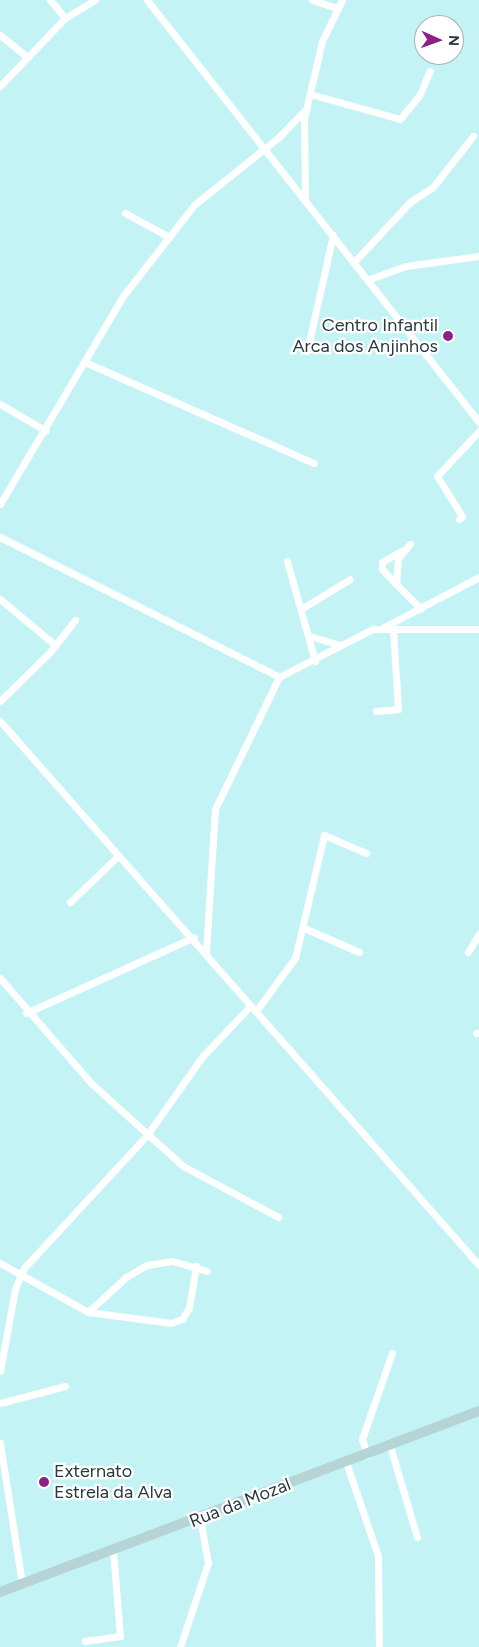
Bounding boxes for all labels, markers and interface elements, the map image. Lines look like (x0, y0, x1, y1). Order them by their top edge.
north arrow (414, 15, 464, 65)
text: N (445, 35, 462, 46)
place label: Centro Infantil Arca dos Anjinhos (292, 315, 438, 358)
marker: Centro Infantil Arca dos Anjinhos (442, 330, 454, 342)
place label: Externato Estrela da Alva (54, 1461, 172, 1504)
street label: Rua da Mozal (186, 1474, 294, 1532)
marker: Externato Estrela da Alva (38, 1476, 50, 1488)

